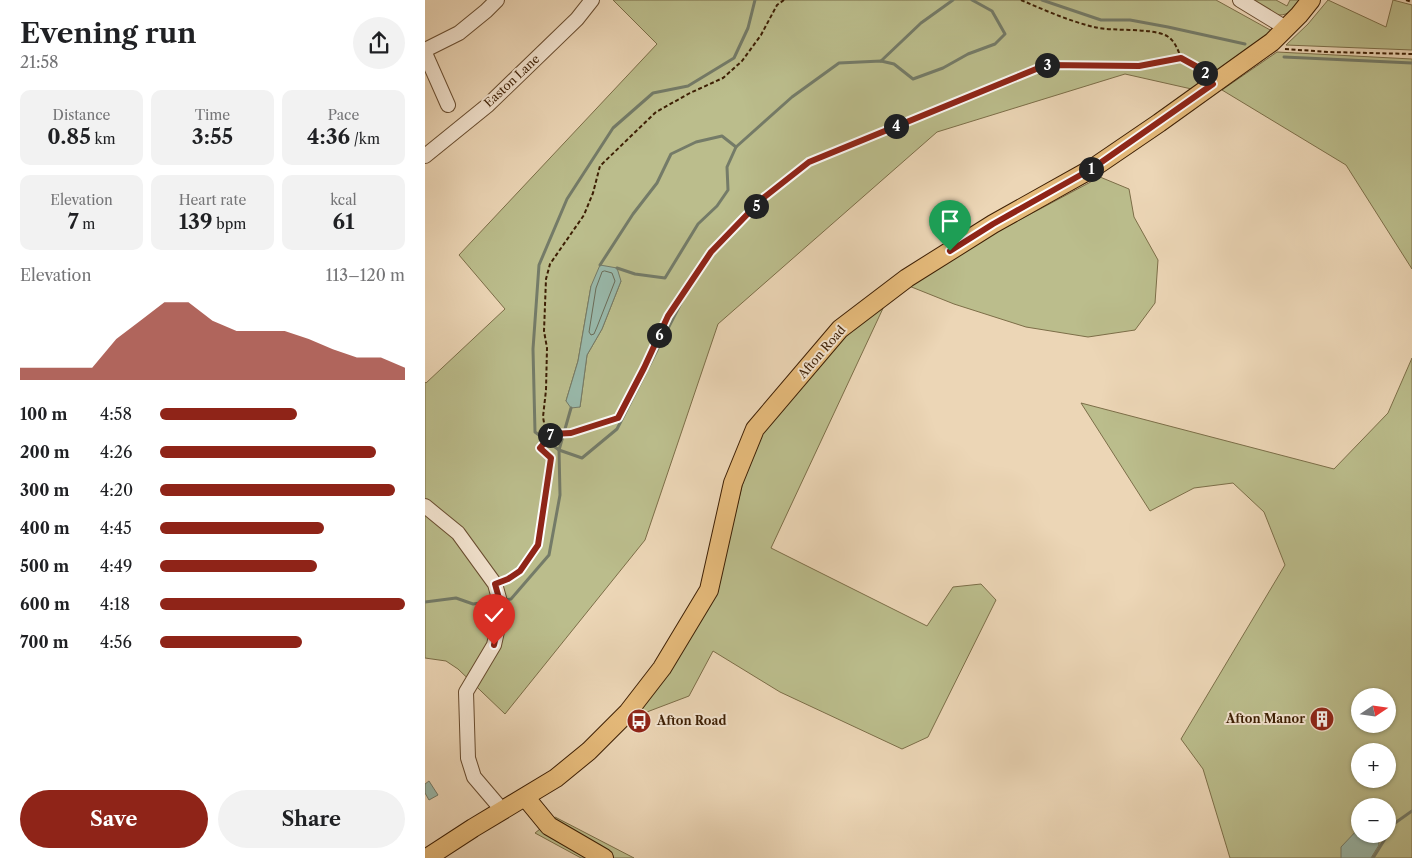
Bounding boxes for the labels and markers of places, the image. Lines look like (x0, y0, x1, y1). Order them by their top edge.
pin: 3 (1035, 52, 1059, 78)
pin: 2 (1193, 60, 1217, 86)
pin: 4 (883, 114, 909, 138)
pin: 1 (1079, 156, 1103, 182)
pin: 5 (743, 194, 769, 218)
pin (929, 200, 971, 251)
pin: 6 (647, 322, 671, 348)
pin: 7 (537, 422, 563, 448)
pin (473, 594, 515, 645)
building icon: Afton Manor (1309, 706, 1335, 732)
bus stop icon: Afton Road (626, 708, 652, 734)
place label: Afton Manor (1225, 711, 1305, 726)
place label: Afton Road (656, 713, 726, 728)

